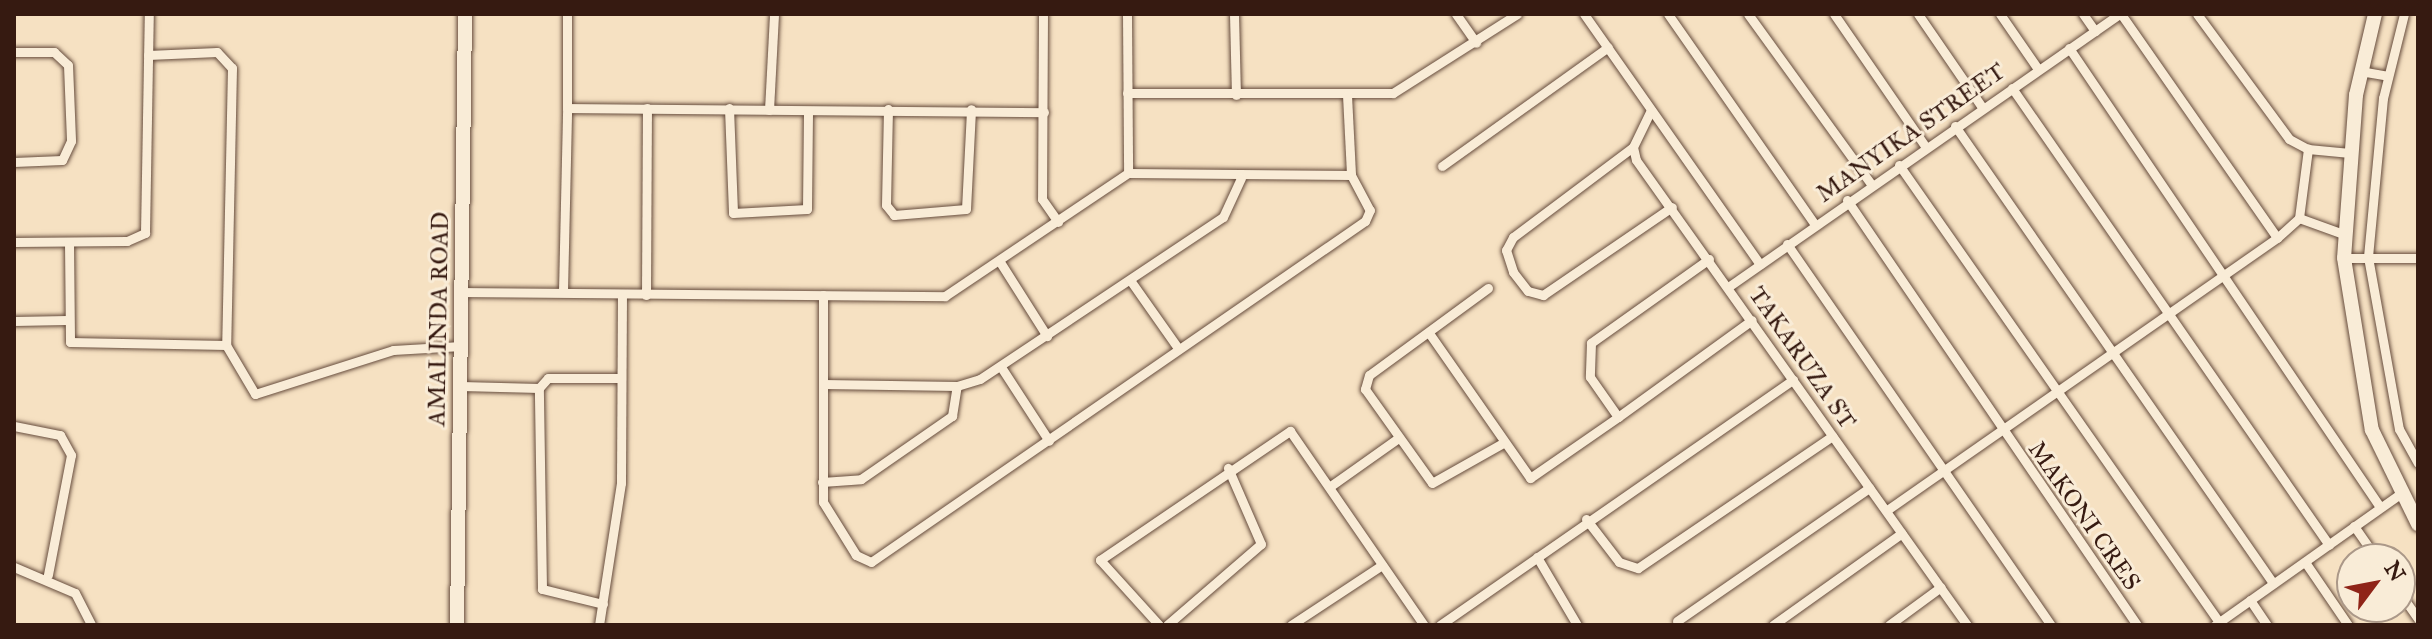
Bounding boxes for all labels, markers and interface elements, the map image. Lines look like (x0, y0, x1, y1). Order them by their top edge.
street label: MANYIKA STREET (1811, 57, 2011, 209)
street label: AMALINDA ROAD (423, 211, 455, 427)
street label: TAKARUZA ST (1742, 281, 1862, 435)
street label: MAKONI CRES (2022, 436, 2146, 596)
north arrow (2336, 543, 2416, 623)
text: N (2379, 556, 2411, 586)

